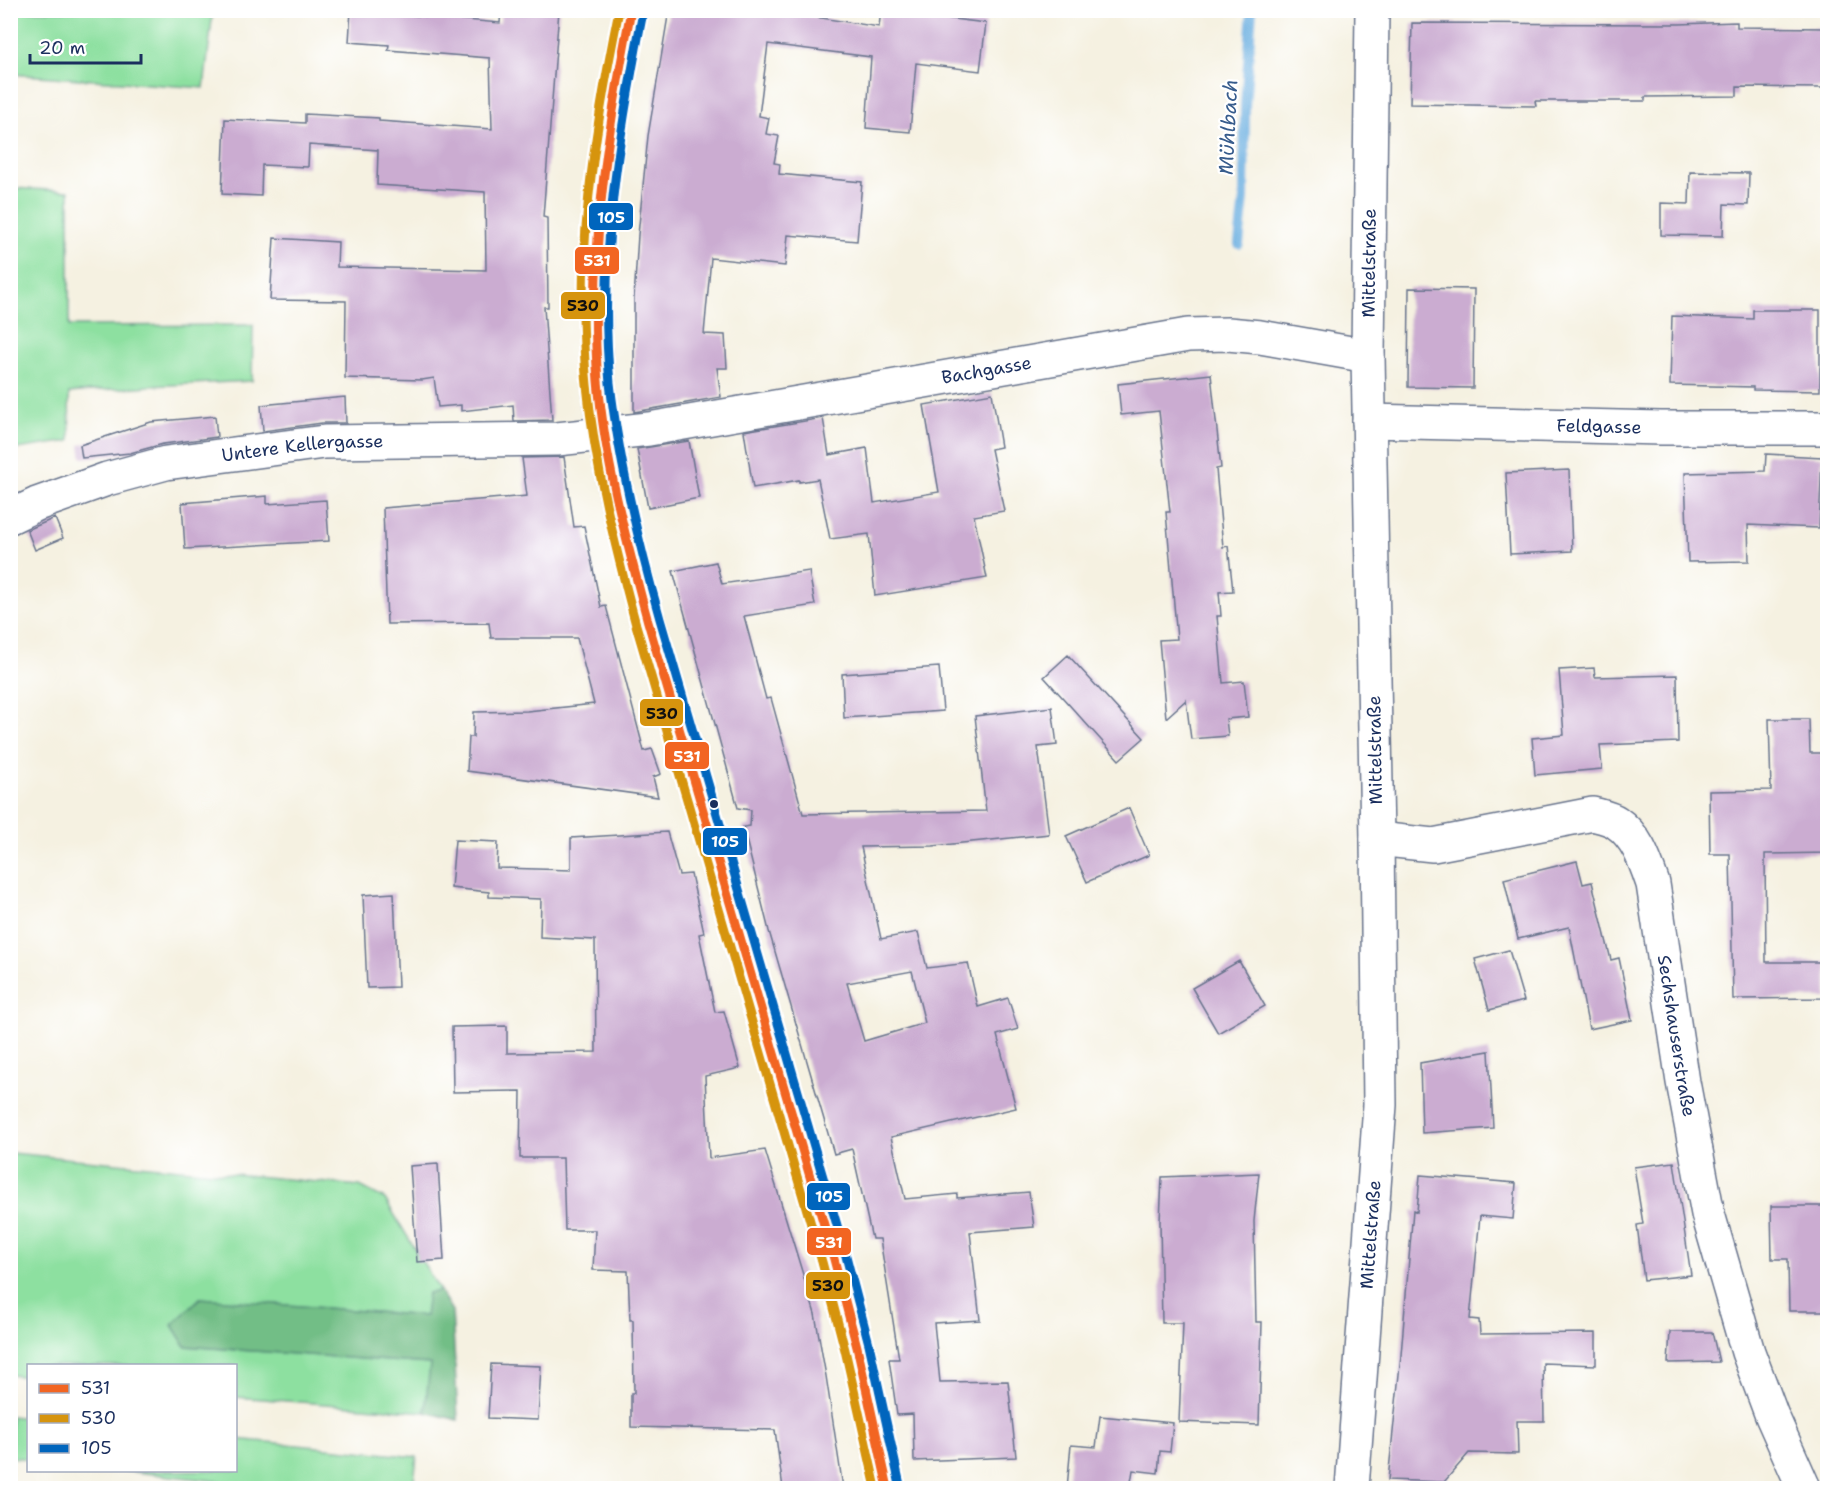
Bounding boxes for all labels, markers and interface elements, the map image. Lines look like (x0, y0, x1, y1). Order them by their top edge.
scale bar (30, 27, 141, 65)
text: 20 m (39, 36, 85, 60)
water label: Mühlbach (1213, 79, 1243, 175)
line badge: 105 (588, 202, 634, 231)
text: 105 (597, 207, 625, 228)
street label: Mittelstraße (1356, 208, 1382, 318)
line badge: 531 (574, 246, 620, 275)
text: 531 (583, 250, 611, 271)
line badge: 530 (560, 291, 606, 320)
text: 530 (567, 295, 599, 316)
street label: Bachgasse (940, 351, 1033, 390)
street label: Feldgasse (1556, 413, 1642, 440)
street label: Untere Kellergasse (220, 429, 384, 467)
street label: Mittelstraße (1362, 695, 1388, 805)
line badge: 530 (639, 698, 684, 727)
text: 530 (646, 703, 678, 724)
line badge: 531 (664, 741, 710, 770)
text: 531 (673, 746, 701, 767)
unlabelled marker (708, 798, 720, 810)
line badge: 105 (702, 827, 748, 856)
text: 105 (711, 831, 739, 852)
street label: Sechshauserstraße (1652, 953, 1701, 1119)
street label: Mittelstraße (1355, 1179, 1386, 1290)
line badge: 105 (806, 1182, 851, 1211)
text: 105 (815, 1186, 843, 1207)
line badge: 531 (806, 1227, 852, 1256)
text: 531 (815, 1232, 843, 1253)
line badge: 530 (805, 1271, 851, 1300)
text: 530 (812, 1275, 844, 1296)
legend (27, 1364, 237, 1472)
text: 531 (81, 1376, 110, 1400)
text: 530 (81, 1406, 116, 1430)
text: 105 (81, 1436, 111, 1460)

